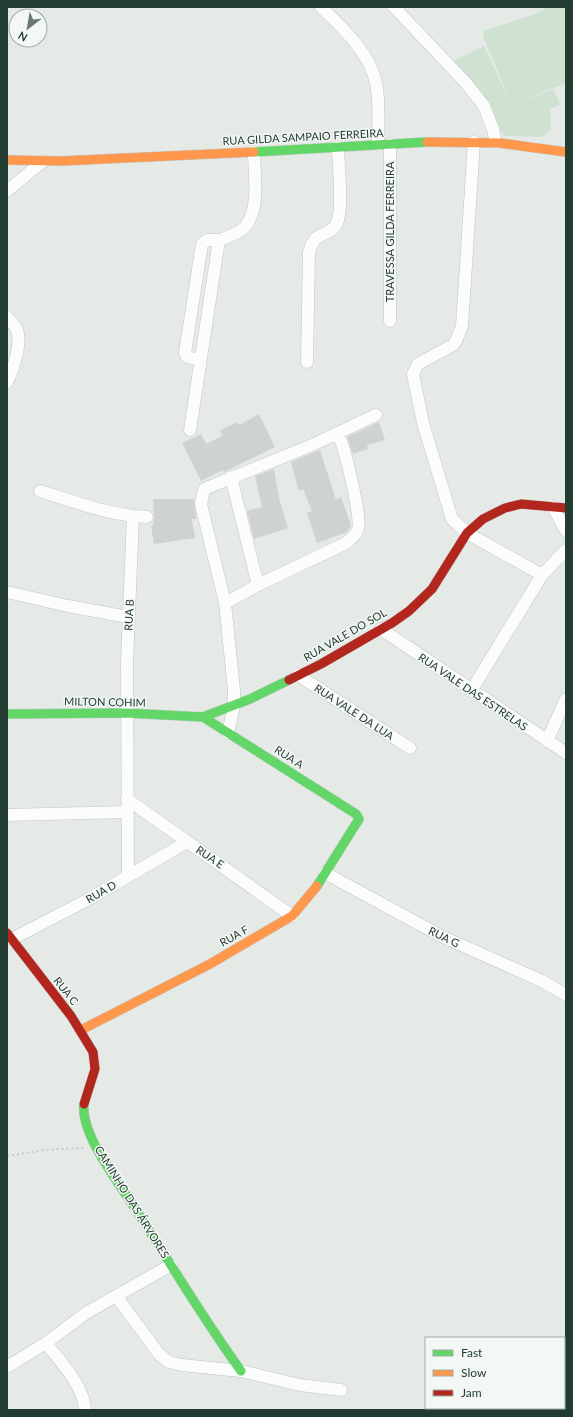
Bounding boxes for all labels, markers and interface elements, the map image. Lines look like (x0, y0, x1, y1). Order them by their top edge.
north arrow (8, 8, 48, 48)
text: N (16, 29, 30, 45)
street label: RUA GILDA SAMPAIO FERREIRA (222, 126, 384, 147)
street label: TRAVESSA GILDA FERREIRA (383, 161, 396, 302)
street label: RUA B (121, 599, 136, 631)
street label: RUA VALE DO SOL (301, 605, 389, 664)
street label: RUA VALE DAS ESTRELAS (416, 650, 530, 733)
street label: RUA VALE DA LUA (312, 681, 397, 742)
street label: MILTON COHIM (64, 694, 146, 709)
street label: RUA A (272, 742, 307, 771)
street label: RUA E (194, 843, 227, 871)
street label: RUA D (83, 878, 118, 905)
street label: RUA F (217, 922, 250, 949)
street label: RUA G (427, 924, 462, 950)
street label: RUA C (51, 974, 82, 1008)
street label: CAMINHO DAS ÁRVORES (92, 1143, 172, 1260)
legend (425, 1337, 565, 1409)
text: Fast (461, 1345, 483, 1360)
text: Slow (461, 1365, 487, 1380)
text: Jam (461, 1385, 482, 1400)

